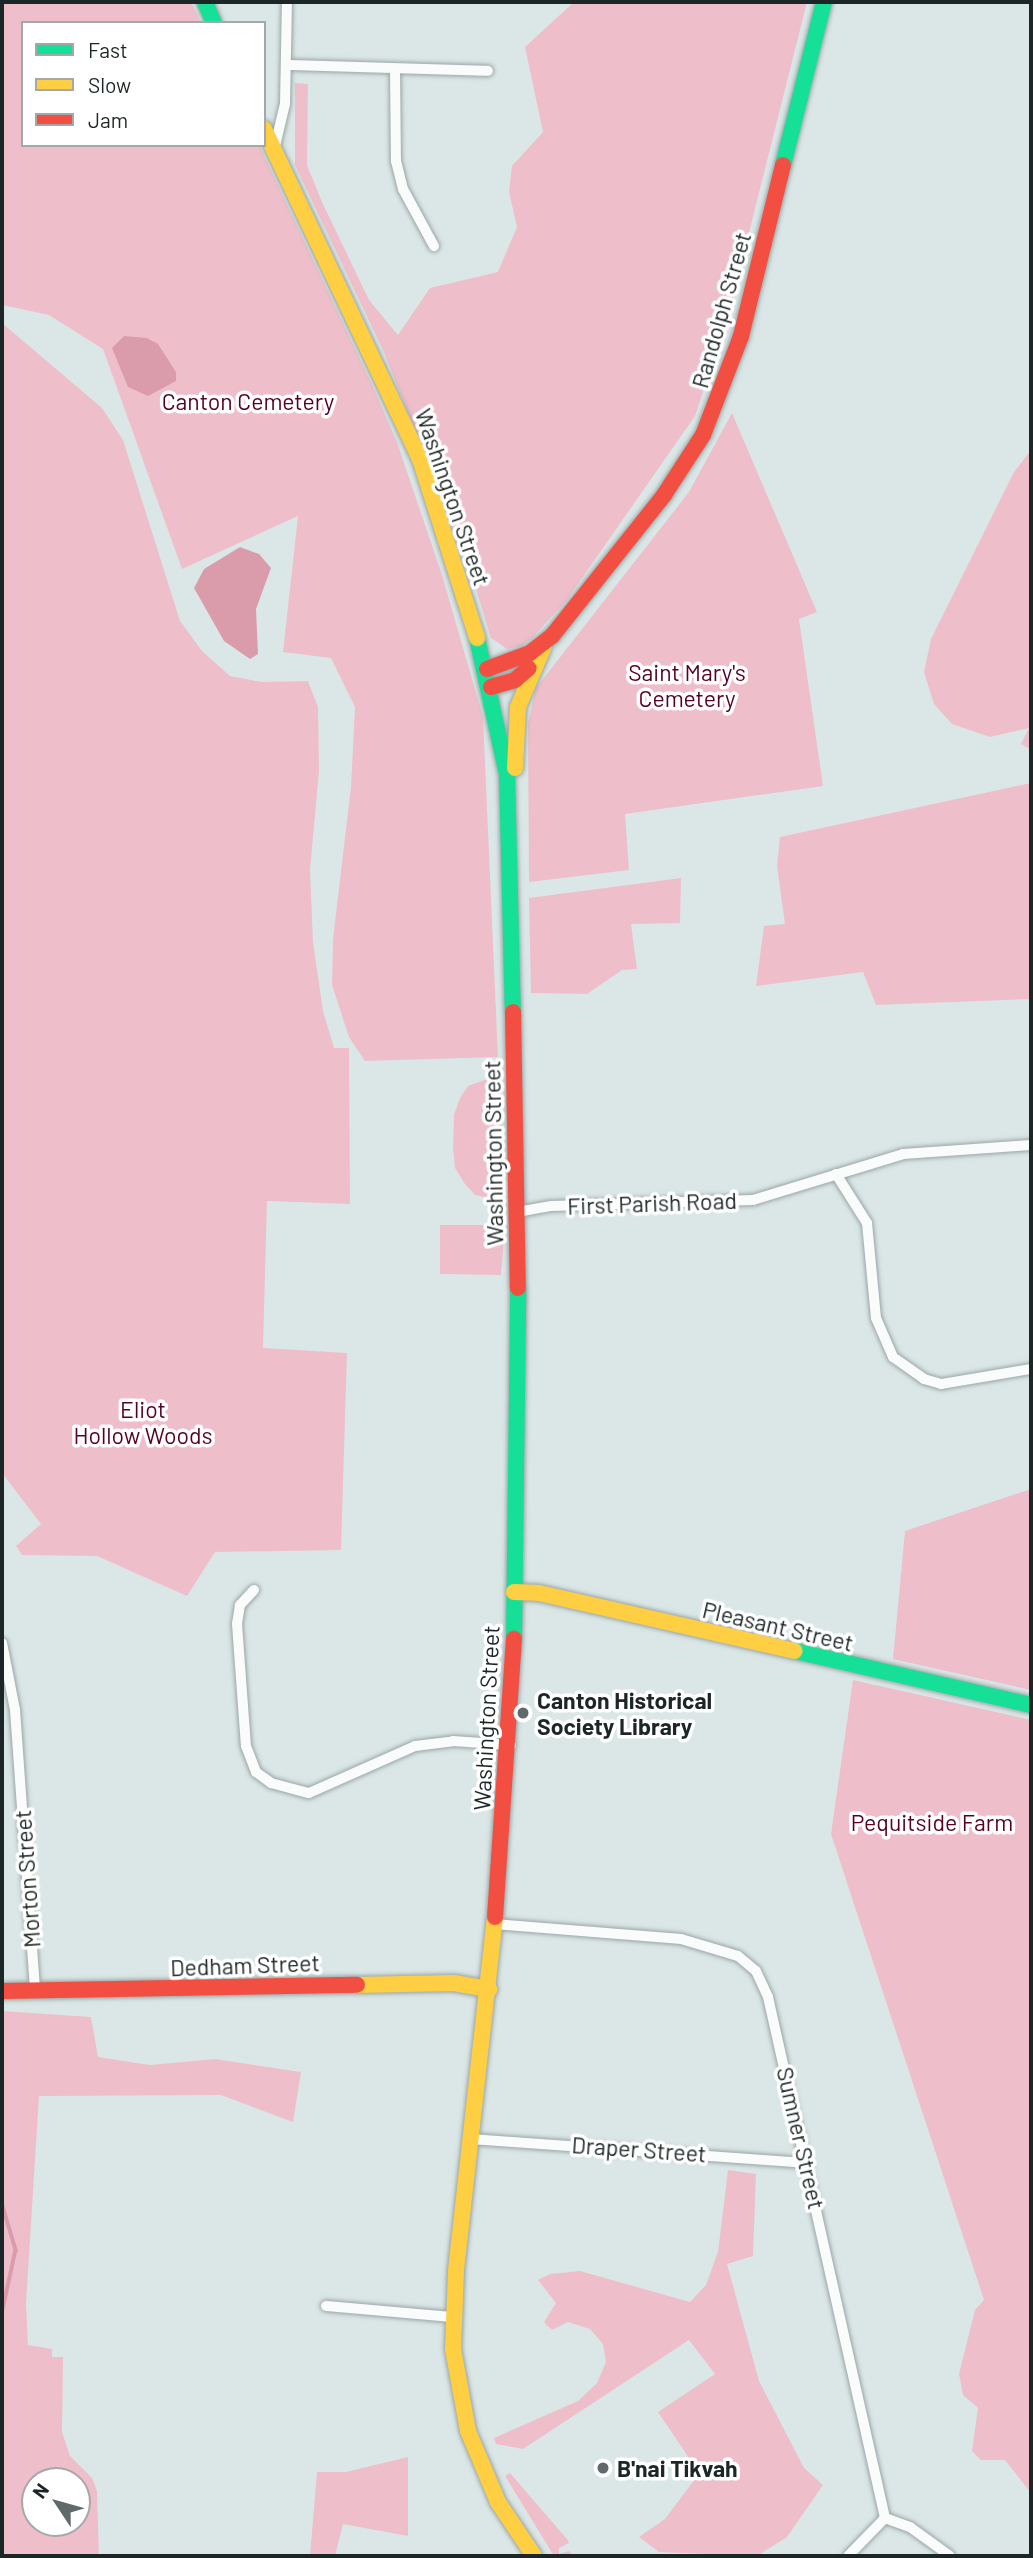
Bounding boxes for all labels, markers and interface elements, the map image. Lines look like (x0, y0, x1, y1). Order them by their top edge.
legend (21, 21, 266, 147)
text: Fast (88, 37, 128, 62)
text: Slow (88, 72, 131, 97)
text: Jam (88, 107, 128, 132)
street label: Randolph Street (686, 229, 756, 391)
park label: Canton Cemetery (162, 387, 334, 415)
street label: Washington Street (410, 405, 496, 589)
park label: Saint Mary's Cemetery (628, 658, 746, 712)
street label: Washington Street (478, 1060, 508, 1246)
street label: First Parish Road (567, 1186, 737, 1220)
park label: Eliot Hollow Woods (73, 1395, 213, 1449)
street label: Pleasant Street (700, 1595, 856, 1657)
street label: Washington Street (467, 1625, 505, 1811)
place label: Canton Historical Society Library (537, 1686, 712, 1740)
marker: Canton Historical Society Library (515, 1705, 531, 1721)
park label: Pequitside Farm (851, 1808, 1013, 1836)
street label: Morton Street (8, 1809, 46, 1949)
street label: Dedham Street (170, 1949, 320, 1981)
street label: Sumner Street (771, 2064, 831, 2212)
street label: Draper Street (571, 2131, 707, 2167)
place label: B'nai Tikvah (617, 2454, 738, 2482)
marker: B'nai Tikvah (595, 2460, 611, 2476)
north arrow (21, 2467, 91, 2537)
text: N (27, 2479, 53, 2502)

